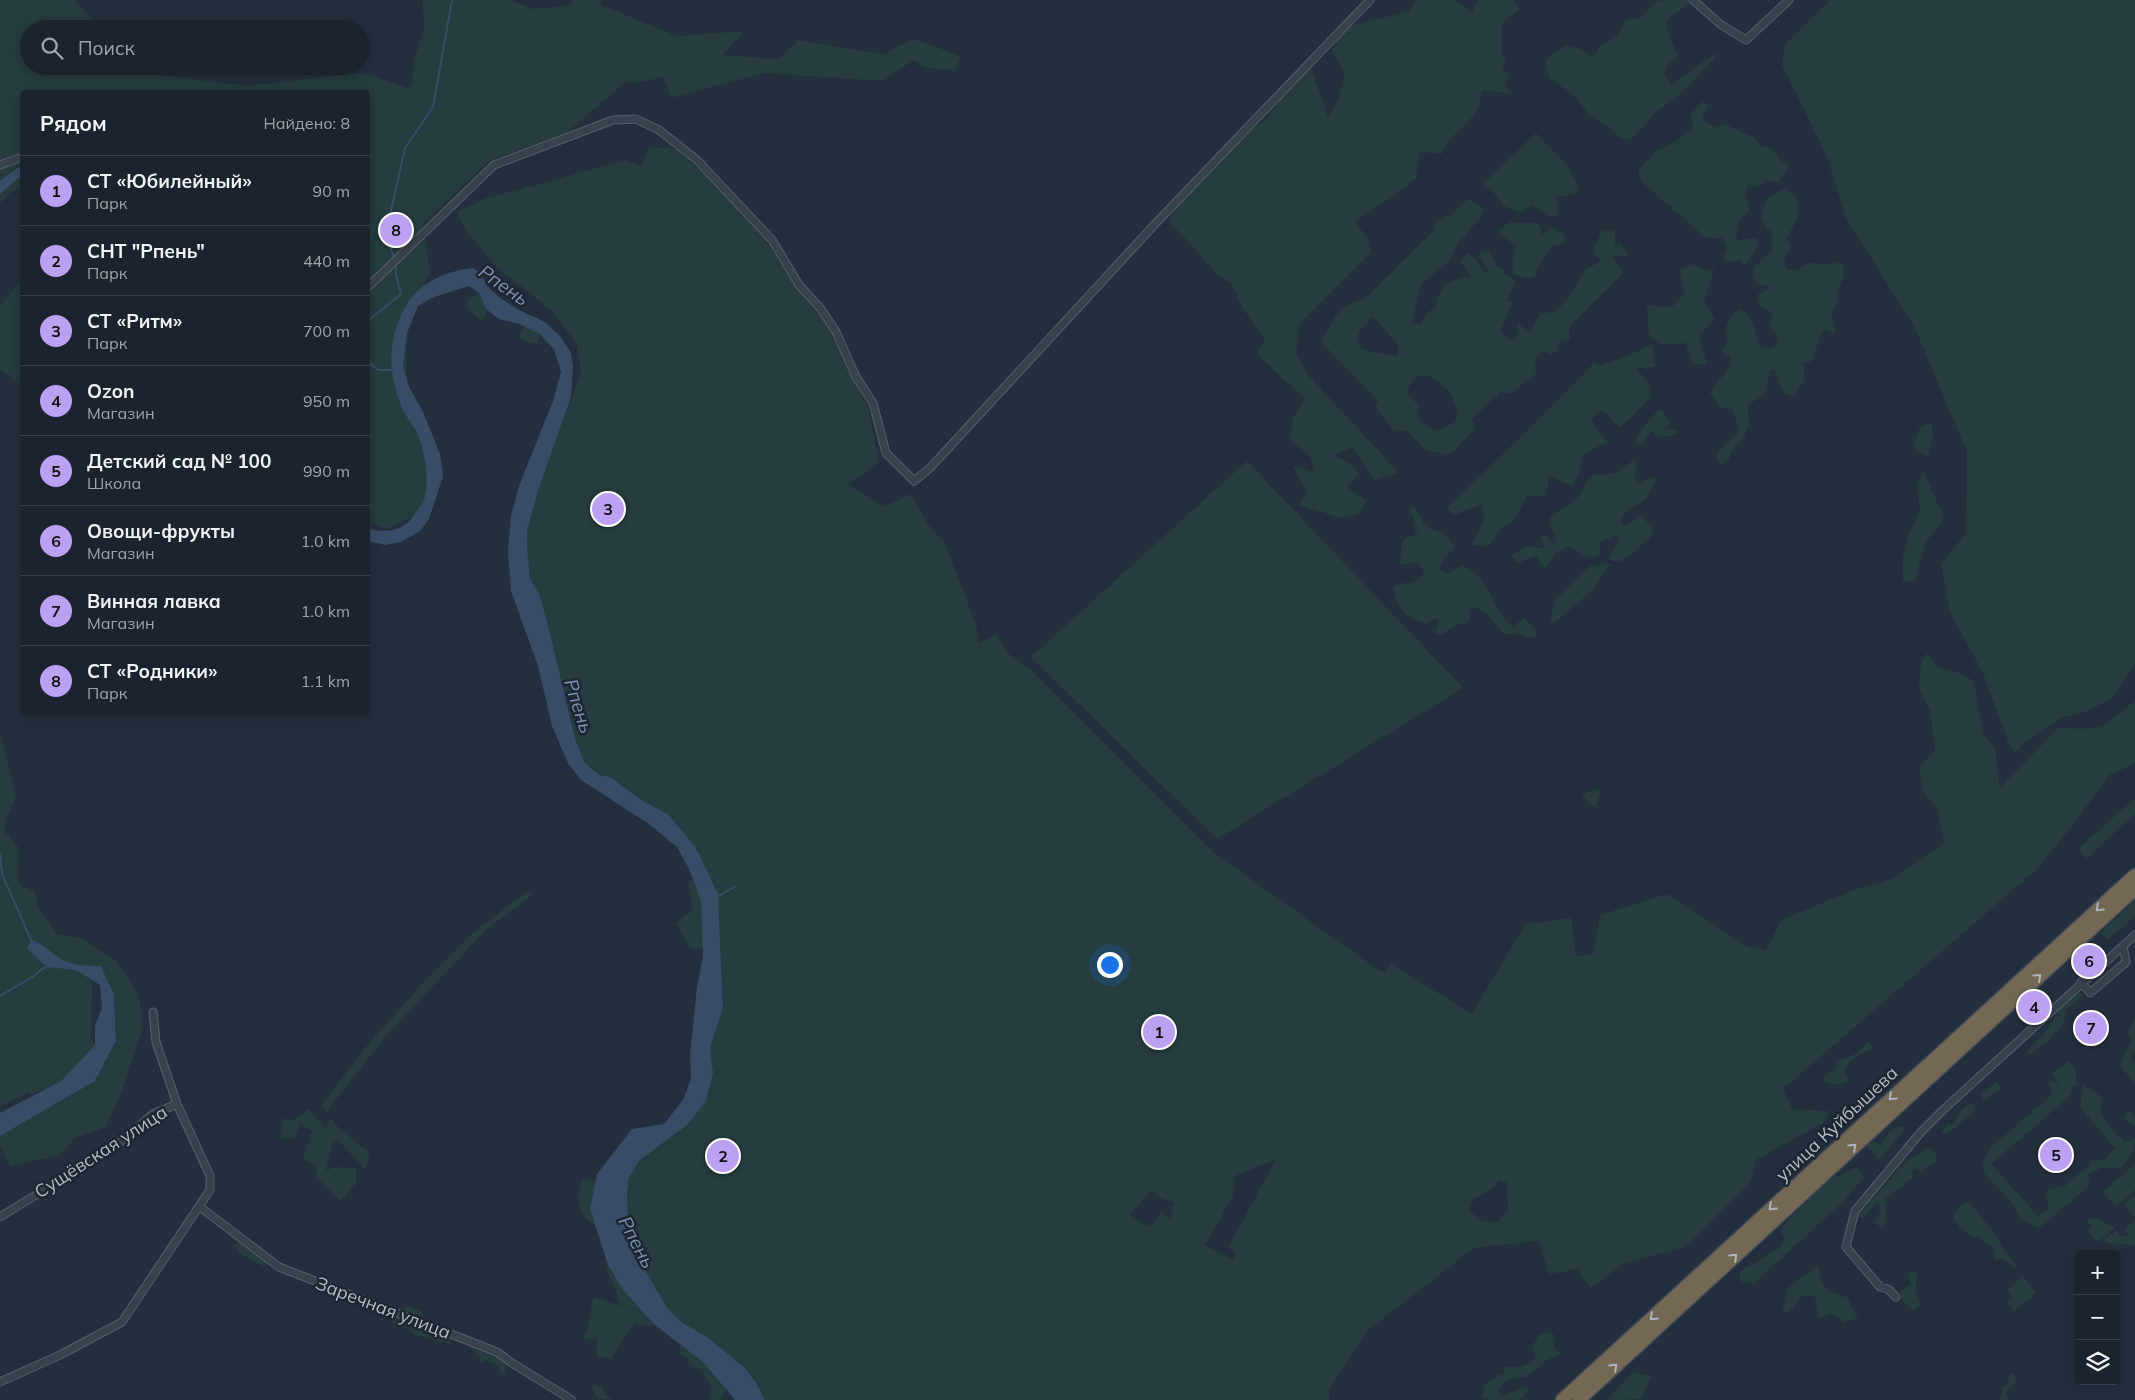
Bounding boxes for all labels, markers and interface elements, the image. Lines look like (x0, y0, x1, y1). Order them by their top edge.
search box (20, 20, 370, 75)
icon: search (38, 34, 66, 62)
text: Поиск (78, 36, 135, 60)
text: Рядом (40, 110, 107, 136)
text: Найдено: 8 (264, 113, 350, 133)
text: СТ «Юбилейный» (87, 169, 252, 193)
text: 1 (51, 181, 61, 201)
text: 90 m (313, 181, 350, 201)
text: Парк (87, 193, 127, 213)
pin: 8 (380, 211, 412, 249)
text: СНТ "Рпень" (87, 239, 205, 263)
text: 2 (51, 251, 61, 271)
text: 440 m (303, 251, 350, 271)
water label: Рпень (474, 259, 534, 311)
text: Парк (87, 263, 127, 283)
text: СТ «Ритм» (87, 309, 182, 333)
text: 3 (51, 321, 61, 341)
text: 700 m (303, 321, 350, 341)
text: Парк (87, 333, 127, 353)
text: Ozon (87, 379, 134, 403)
text: 4 (51, 391, 61, 411)
text: 950 m (303, 391, 350, 411)
text: Магазин (87, 403, 155, 423)
text: Детский сад № 100 (87, 449, 271, 473)
text: 5 (51, 461, 61, 481)
text: 990 m (303, 461, 350, 481)
text: Школа (87, 473, 141, 493)
pin: 3 (592, 490, 624, 528)
text: Овощи-фрукты (87, 519, 235, 543)
text: 6 (51, 531, 61, 551)
text: 1.0 km (301, 531, 350, 551)
text: Магазин (87, 543, 155, 563)
text: Винная лавка (87, 589, 221, 613)
text: 7 (51, 601, 61, 621)
text: 1.0 km (301, 601, 350, 621)
text: Магазин (87, 613, 155, 633)
text: СТ «Родники» (87, 659, 218, 683)
text: 8 (51, 671, 61, 691)
text: 1.1 km (301, 671, 350, 691)
water label: Рпень (559, 676, 599, 736)
text: Парк (87, 683, 127, 703)
one-way arrow (2096, 902, 2105, 911)
pin: 6 (2073, 942, 2105, 980)
your location (1097, 952, 1123, 978)
one-way arrow (2033, 974, 2042, 983)
pin: 4 (2018, 988, 2050, 1026)
pin: 7 (2075, 1009, 2107, 1047)
pin: 1 (1143, 1013, 1175, 1051)
street label: улица Куйбышева (1771, 1061, 1902, 1186)
one-way arrow (1889, 1091, 1898, 1100)
street label: Сущёвская улица (30, 1100, 171, 1203)
pin: 5 (2040, 1136, 2072, 1174)
pin: 2 (707, 1137, 739, 1175)
one-way arrow (1848, 1144, 1857, 1153)
one-way arrow (1769, 1201, 1778, 1210)
water label: Рпень (613, 1212, 661, 1272)
map controls (2075, 1250, 2120, 1385)
button: + (2075, 1250, 2120, 1295)
one-way arrow (1728, 1254, 1737, 1263)
street label: Заречная улица (312, 1271, 454, 1344)
button: − (2075, 1295, 2120, 1340)
one-way arrow (1649, 1311, 1658, 1320)
button: layers (2075, 1340, 2120, 1385)
one-way arrow (1609, 1364, 1618, 1373)

